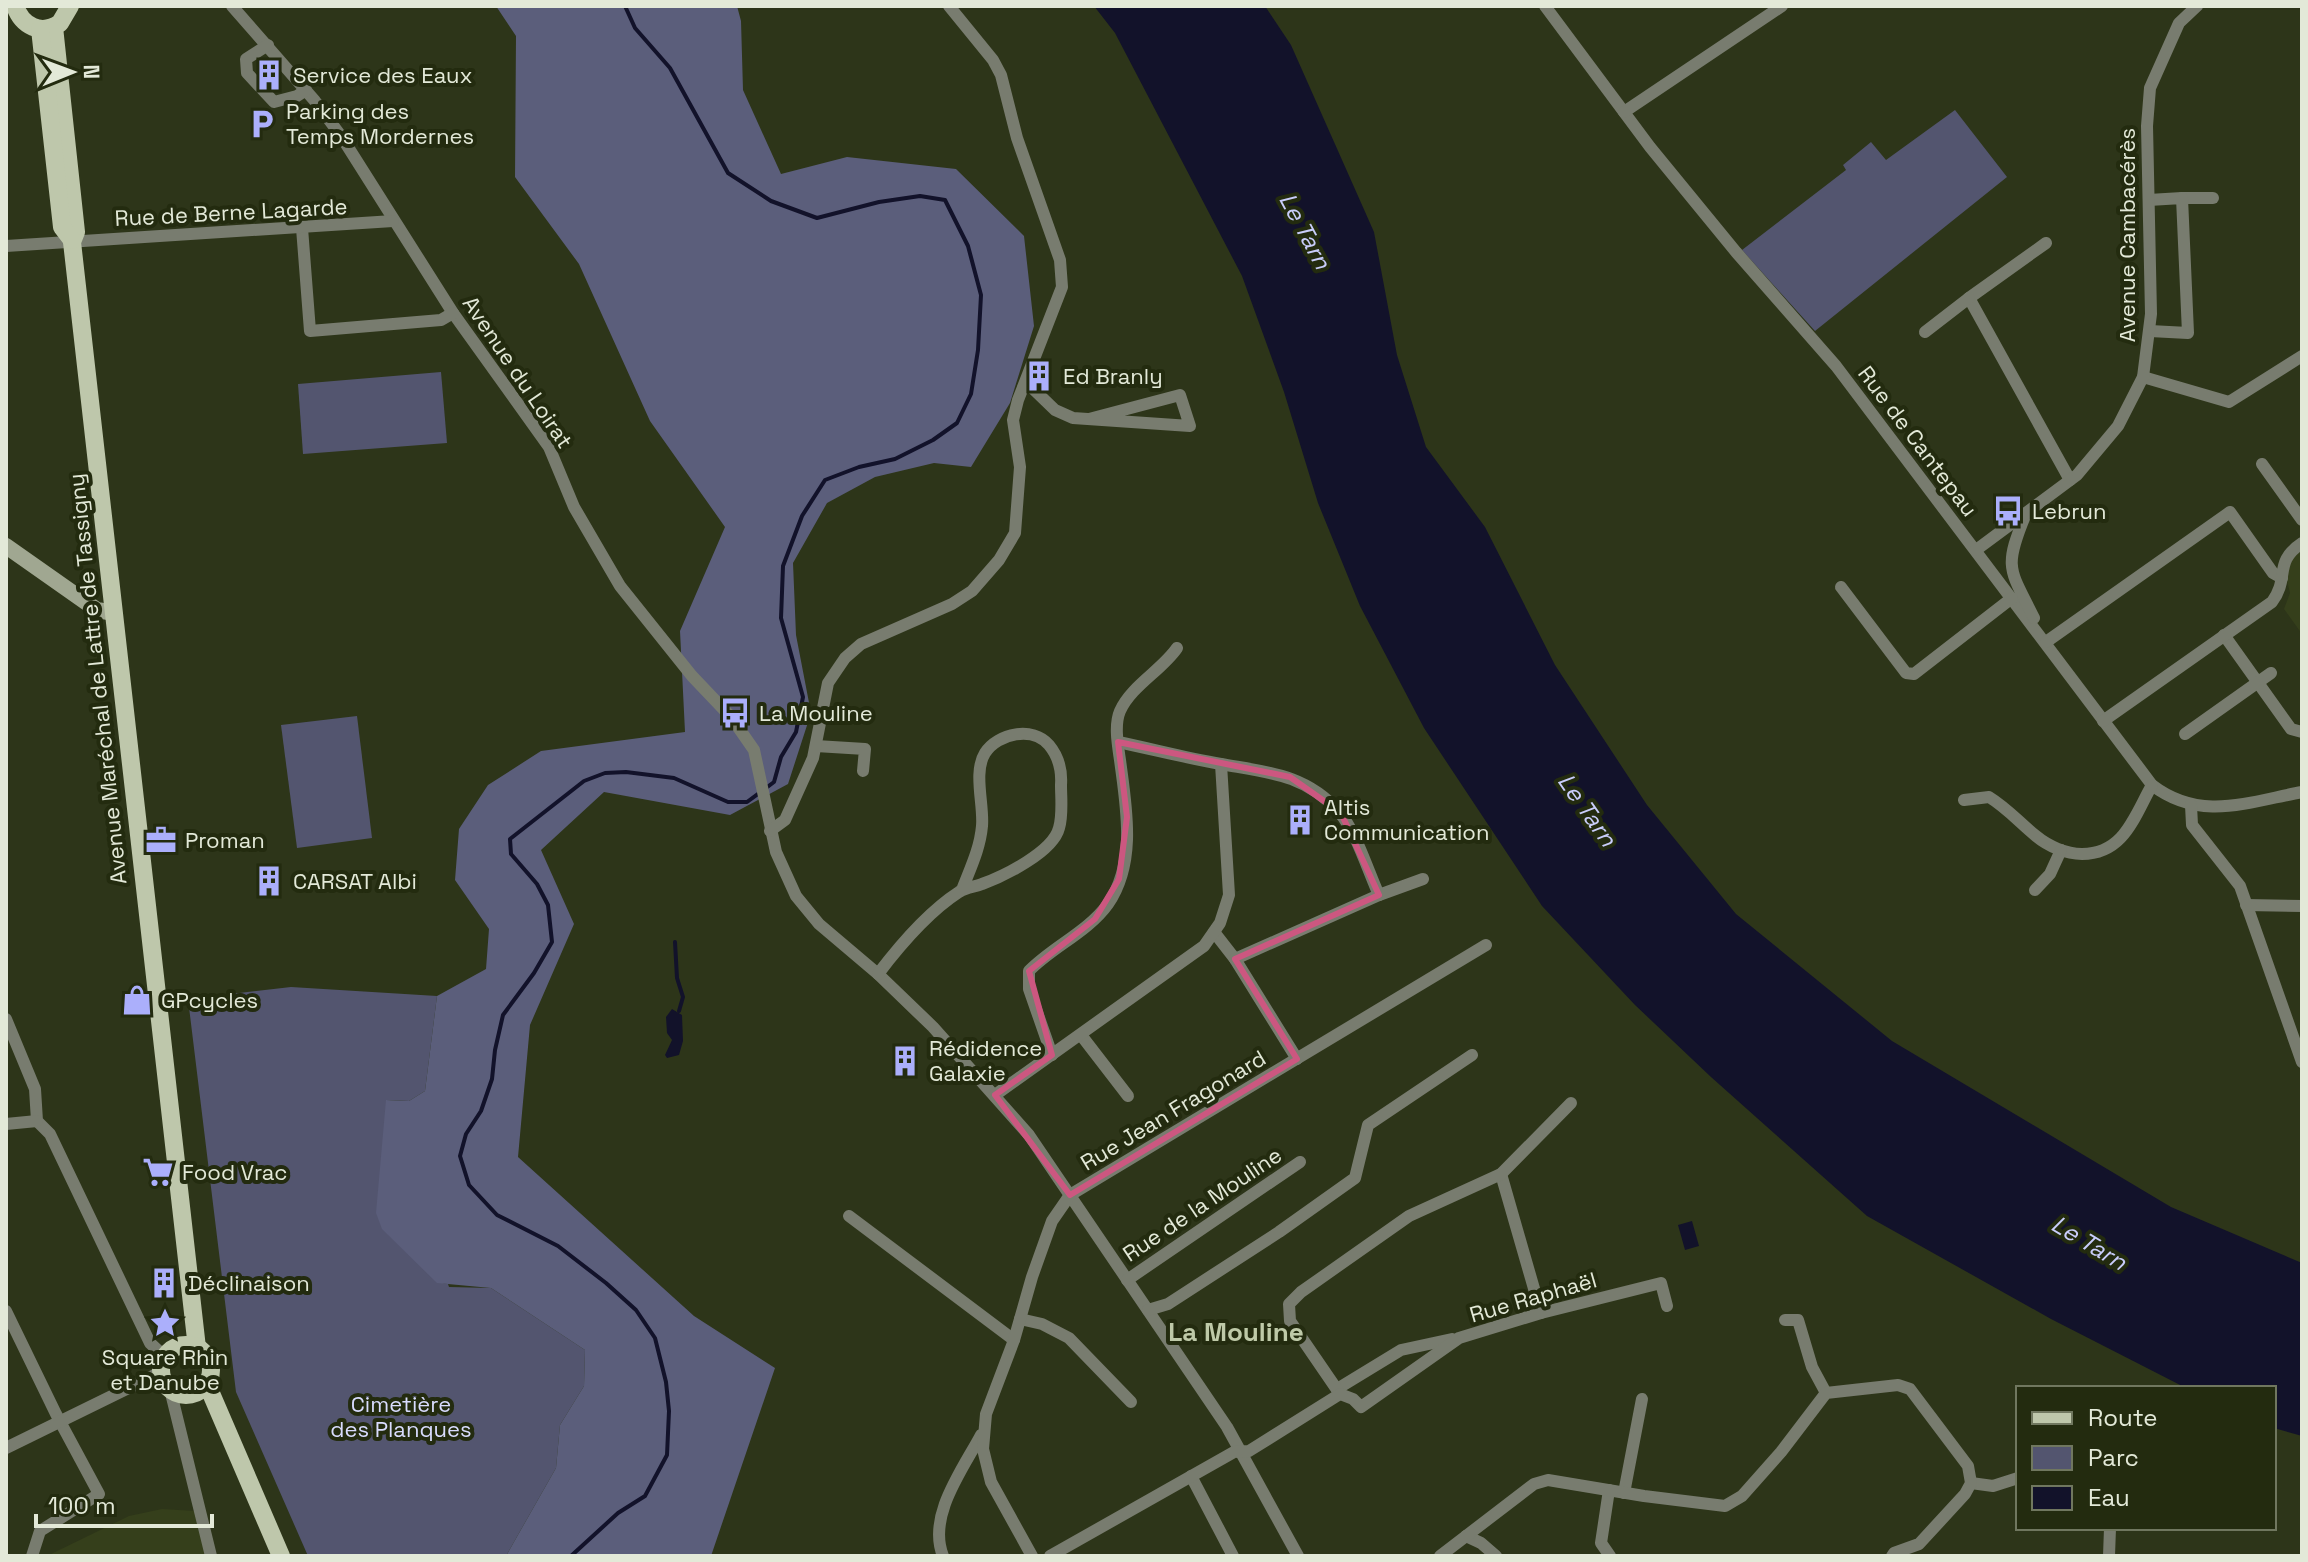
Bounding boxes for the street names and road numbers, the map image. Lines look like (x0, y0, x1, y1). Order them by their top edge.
street label: Avenue Cambacérès (2113, 128, 2141, 342)
street label: Rue de Berne Lagarde (114, 192, 348, 232)
street label: Avenue du Loirat (457, 291, 579, 453)
street label: Rue de Cantepau (1852, 360, 1984, 522)
street label: Avenue Maréchal de Lattre de Tassigny (61, 472, 133, 886)
street label: Rue Jean Fragonard (1075, 1044, 1271, 1176)
street label: Rue de la Mouline (1117, 1140, 1287, 1268)
street label: Rue Raphaël (1466, 1265, 1600, 1329)

